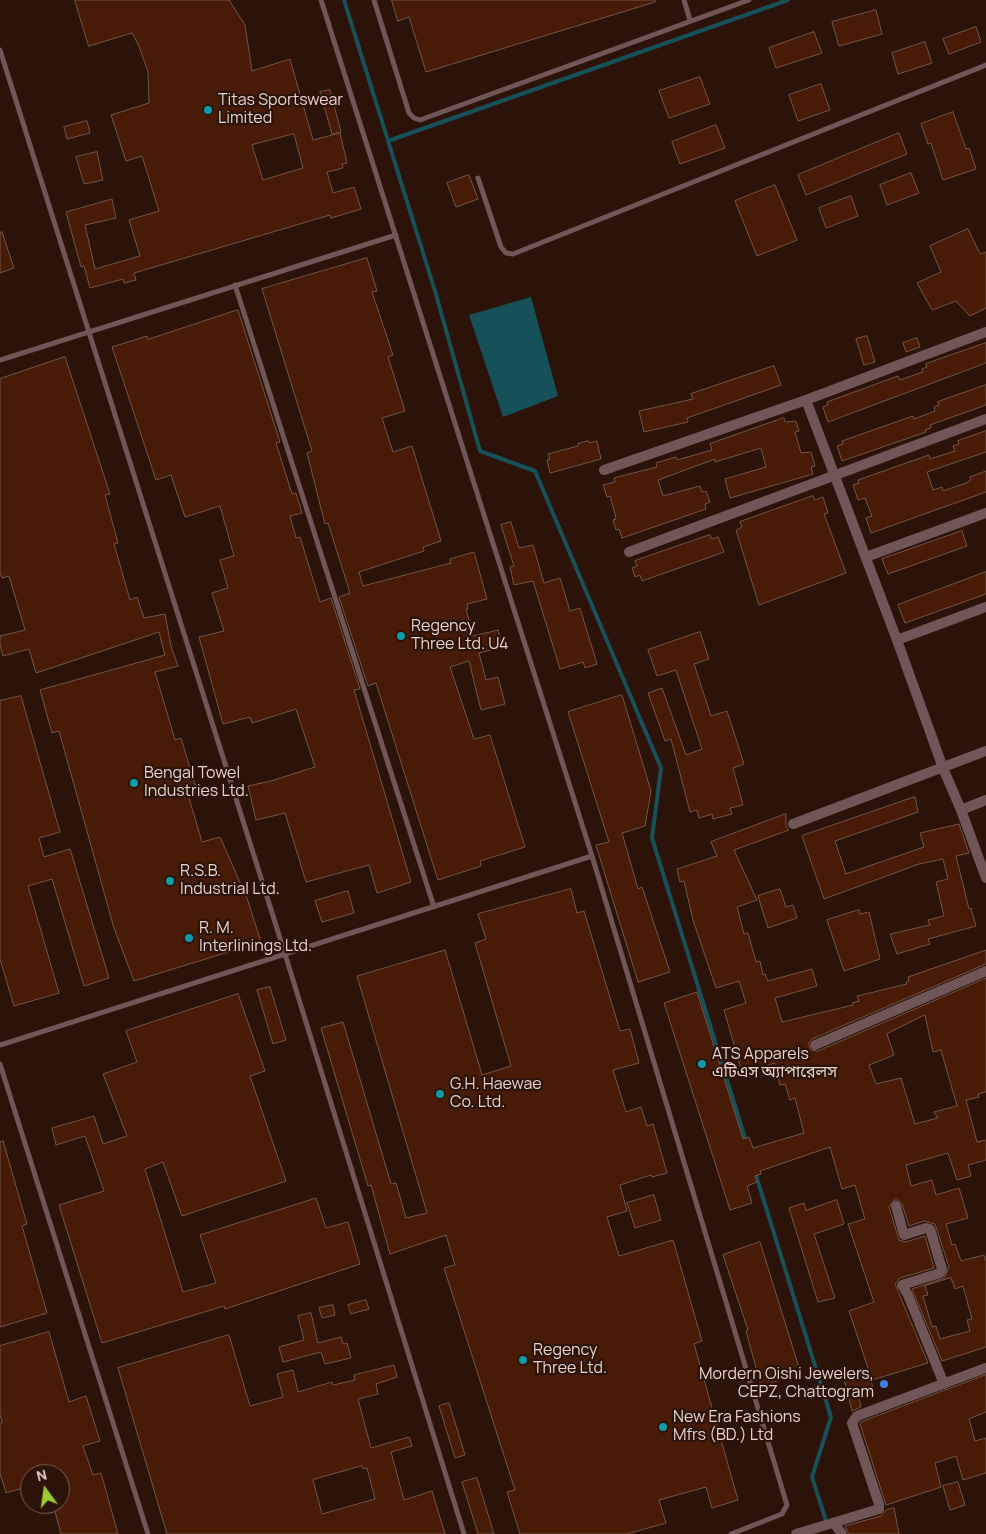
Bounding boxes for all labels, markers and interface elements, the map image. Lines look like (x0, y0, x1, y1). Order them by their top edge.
place label: Titas Sportswear Limited (218, 91, 343, 129)
marker: Titas Sportswear Limited (202, 104, 214, 116)
place label: Regency Three Ltd. U4 (411, 617, 508, 655)
marker: Regency Three Ltd. U4 (395, 630, 407, 642)
place label: Bengal Towel Industries Ltd. (144, 764, 249, 802)
marker: Bengal Towel Industries Ltd. (128, 777, 140, 789)
place label: R.S.B. Industrial Ltd. (180, 862, 280, 900)
marker: R.S.B. Industrial Ltd. (164, 875, 176, 887)
place label: R. M. Interlinings Ltd. (199, 919, 312, 957)
marker: R. M. Interlinings Ltd. (183, 932, 195, 944)
place label: ATS Apparels এটিএস অ্যাপারেলস (712, 1045, 837, 1083)
marker: ATS Apparels এটিএস অ্যাপারেলস (696, 1058, 708, 1070)
place label: G.H. Haewae Co. Ltd. (450, 1075, 542, 1113)
marker: G.H. Haewae Co. Ltd. (434, 1088, 446, 1100)
place label: Regency Three Ltd. (533, 1341, 607, 1379)
marker: Regency Three Ltd. (517, 1354, 529, 1366)
place label: Mordern Oishi Jewelers, CEPZ, Chattogram (699, 1365, 874, 1403)
marker: Mordern Oishi Jewelers, CEPZ, Chattogram (878, 1378, 890, 1390)
place label: New Era Fashions Mfrs (BD.) Ltd (673, 1408, 801, 1446)
marker: New Era Fashions Mfrs (BD.) Ltd (657, 1421, 669, 1433)
north arrow (20, 1464, 70, 1514)
text: N (34, 1464, 49, 1485)

